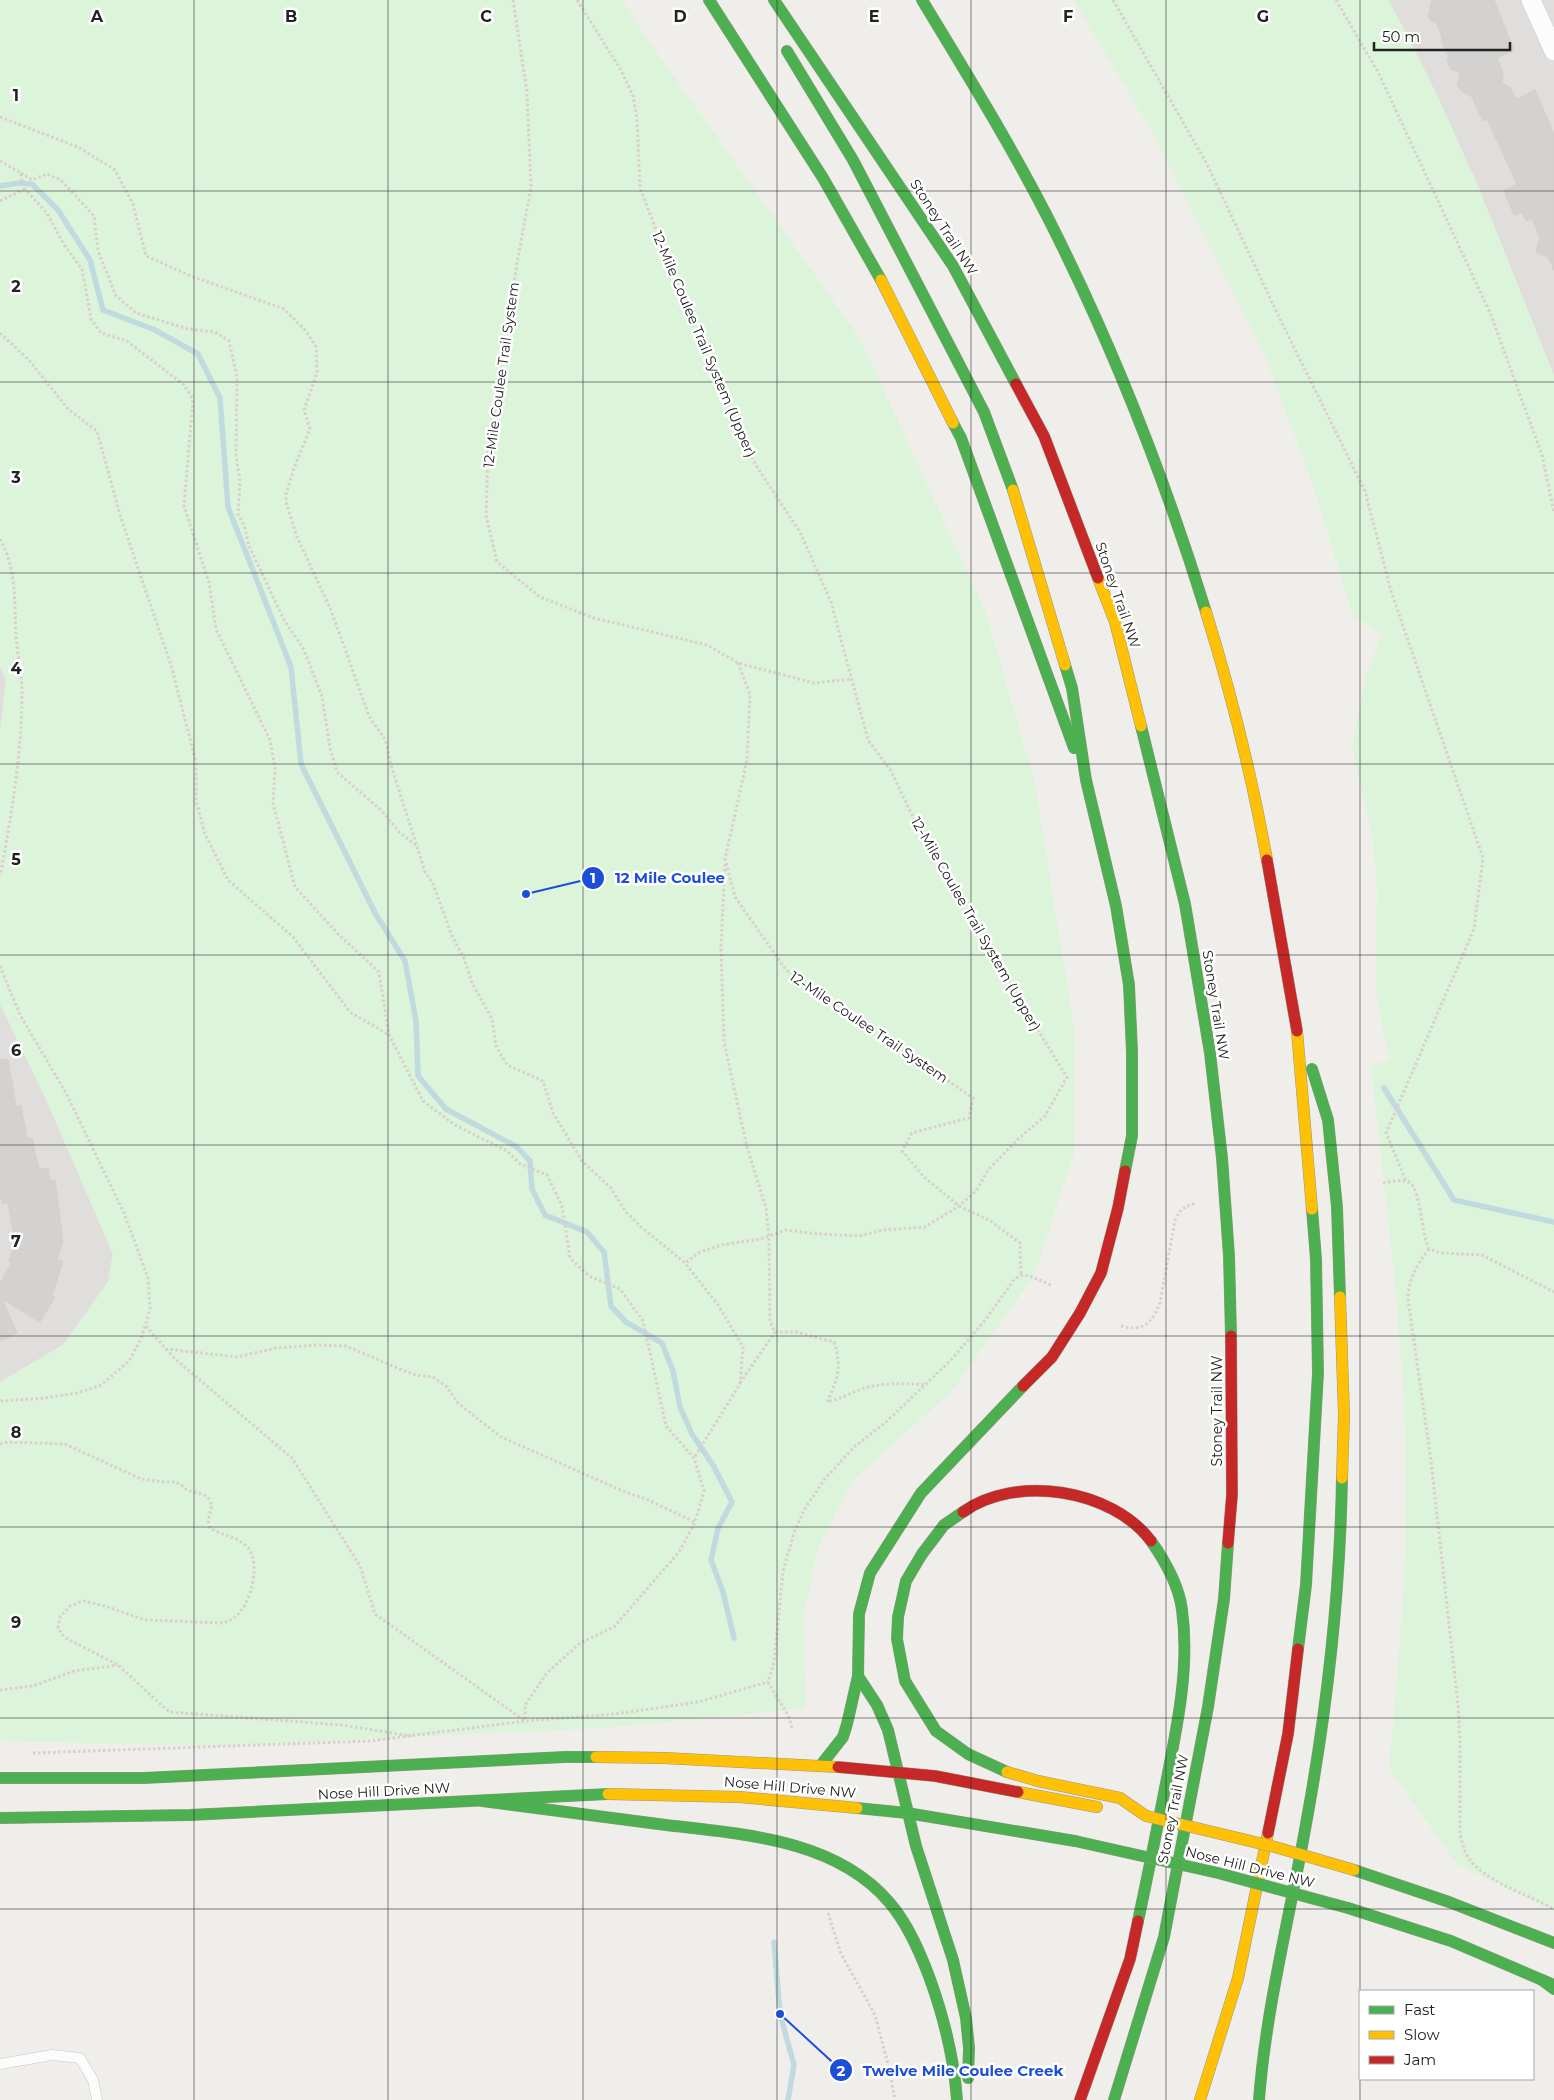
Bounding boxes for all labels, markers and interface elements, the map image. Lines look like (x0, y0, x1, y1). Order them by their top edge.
text: A (90, 7, 104, 26)
text: B (285, 7, 297, 26)
text: C (480, 7, 492, 26)
text: D (673, 7, 687, 26)
text: E (869, 7, 879, 26)
text: F (1063, 7, 1073, 26)
text: G (1257, 7, 1269, 26)
scale bar (1374, 20, 1510, 52)
text: 50 m (1382, 27, 1420, 46)
text: 1 (13, 86, 19, 105)
street label: Stoney Trail NW (906, 176, 982, 279)
street label: 12-Mile Coulee Trail System (Upper) (648, 228, 760, 460)
text: 2 (11, 277, 21, 296)
street label: 12-Mile Coulee Trail System (479, 281, 523, 469)
text: 3 (10, 468, 21, 487)
street label: Stoney Trail NW (1091, 540, 1145, 651)
text: 4 (10, 659, 22, 678)
street label: 12-Mile Coulee Trail System (Upper) (907, 814, 1045, 1034)
text: 5 (11, 850, 21, 869)
callout: 12 Mile Coulee (580, 863, 735, 893)
text: 1 (590, 868, 596, 887)
text: 12 Mile Coulee (615, 868, 725, 887)
street label: Stoney Trail NW (1198, 949, 1234, 1062)
street label: 12-Mile Coulee Trail System (786, 967, 952, 1087)
text: 6 (11, 1041, 21, 1060)
text: 7 (11, 1232, 21, 1251)
street label: Stoney Trail NW (1208, 1355, 1226, 1466)
text: 8 (11, 1423, 21, 1442)
text: 9 (11, 1613, 21, 1632)
street label: Stoney Trail NW (1154, 1752, 1193, 1865)
street label: Nose Hill Drive NW (723, 1772, 857, 1802)
street label: Nose Hill Drive NW (317, 1779, 451, 1803)
street label: Nose Hill Drive NW (1184, 1842, 1317, 1892)
legend (1359, 1990, 1534, 2080)
text: Fast (1404, 2000, 1435, 2019)
text: Slow (1404, 2025, 1440, 2044)
text: Jam (1403, 2050, 1436, 2069)
callout: Twelve Mile Coulee Creek (828, 2055, 1074, 2085)
text: 2 (837, 2061, 846, 2080)
text: Twelve Mile Coulee Creek (863, 2061, 1063, 2080)

